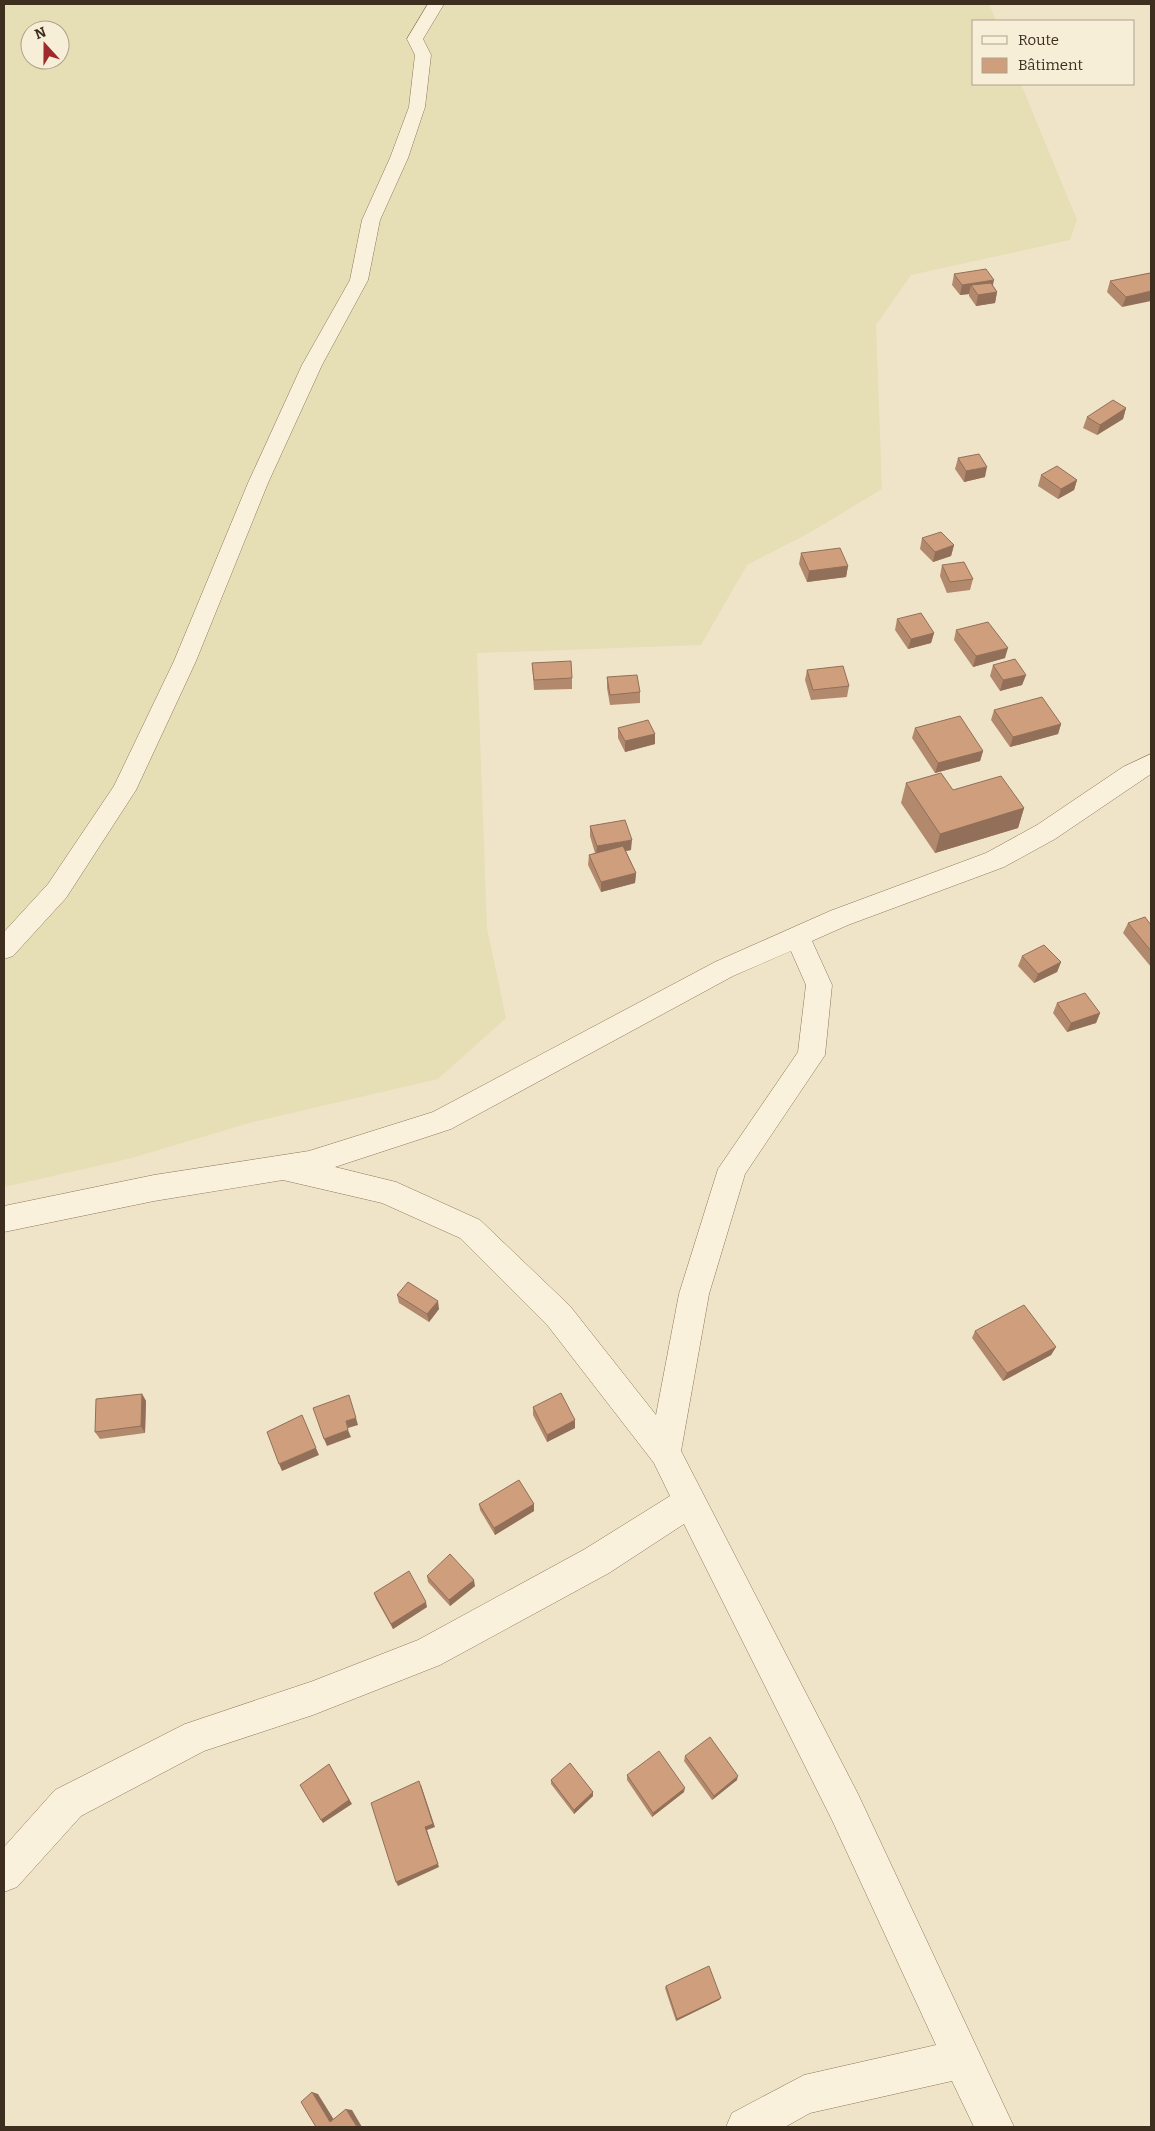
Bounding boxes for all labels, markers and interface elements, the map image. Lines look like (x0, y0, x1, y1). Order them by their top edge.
north arrow (20, 20, 70, 70)
legend (972, 20, 1135, 85)
text: N (32, 23, 49, 43)
text: Route (1018, 31, 1059, 49)
text: Bâtiment (1018, 56, 1083, 74)

